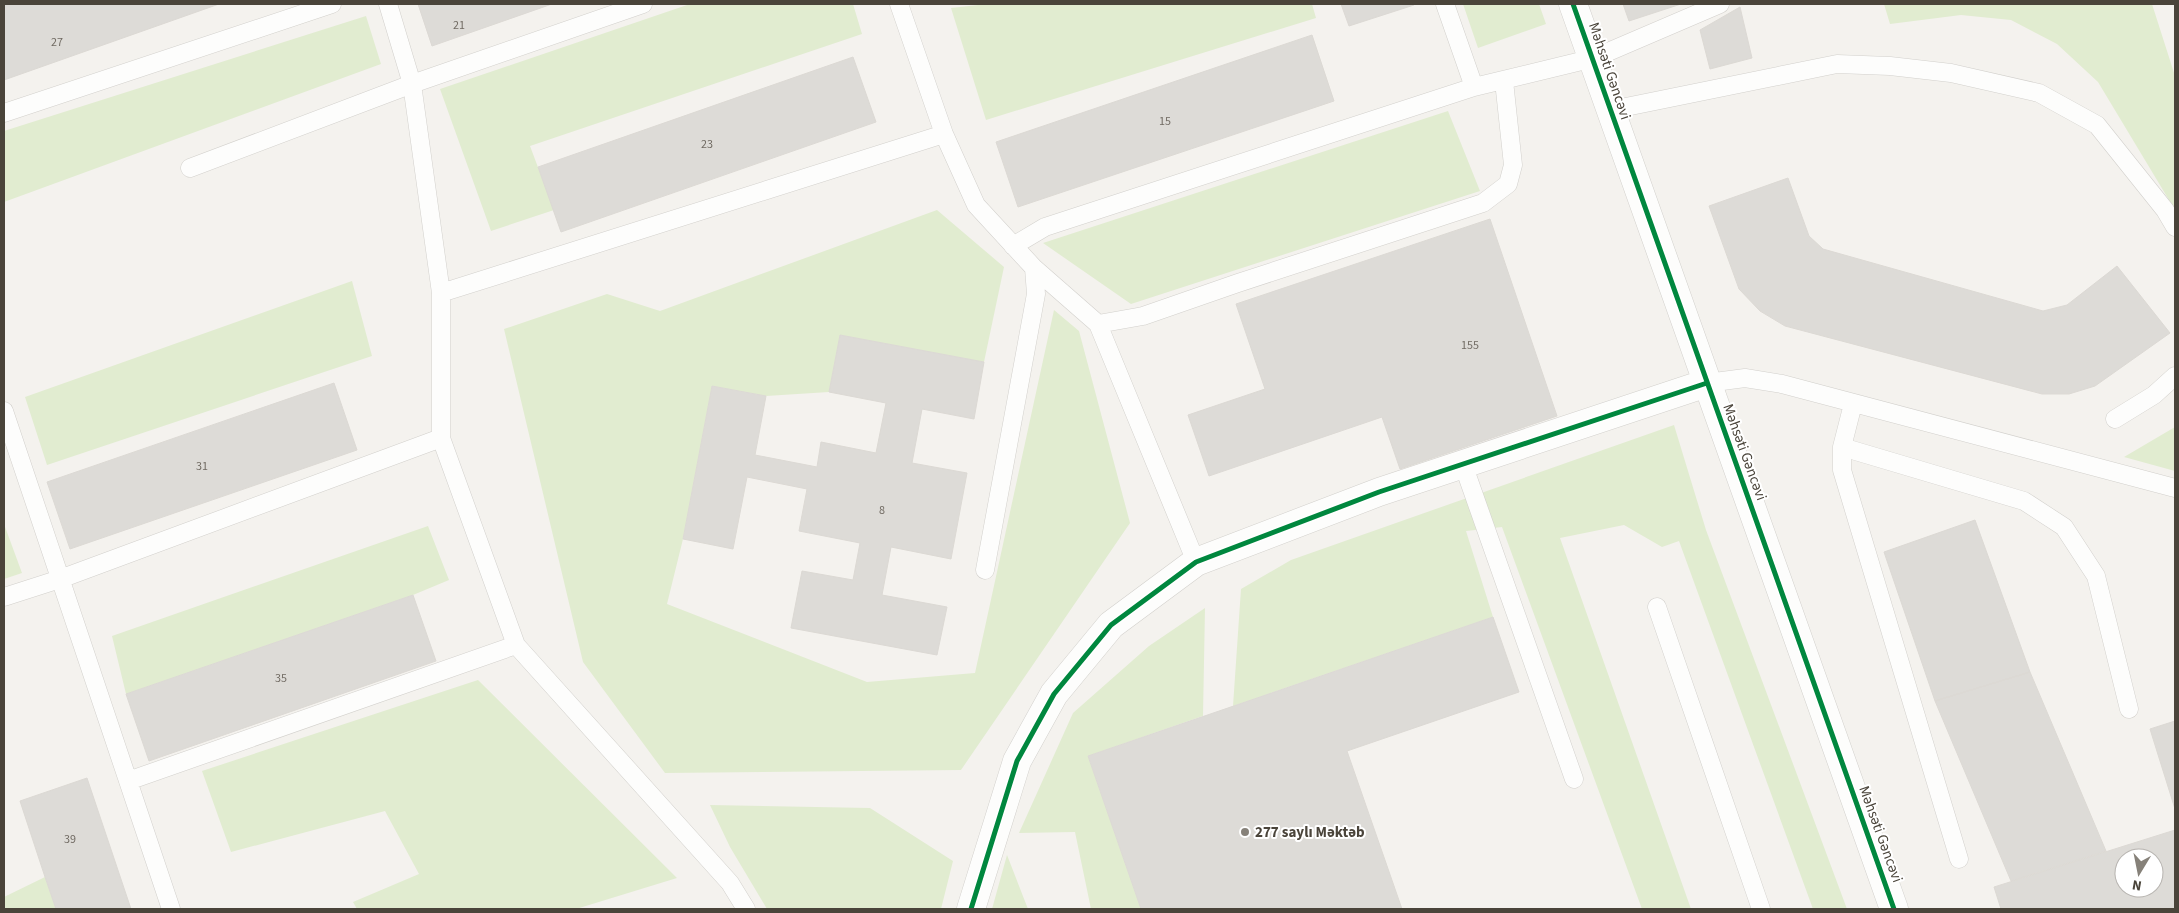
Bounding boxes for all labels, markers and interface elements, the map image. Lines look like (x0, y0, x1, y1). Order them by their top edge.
house number: 21 (453, 17, 465, 34)
street label: Məhsəti Gəncəvi (1583, 20, 1636, 123)
house number: 27 (51, 34, 63, 51)
house number: 15 (1159, 113, 1171, 130)
house number: 23 (701, 136, 713, 153)
house number: 155 (1461, 337, 1479, 354)
street label: Məhsəti Gəncəvi (1717, 401, 1772, 503)
house number: 31 (196, 458, 208, 475)
house number: 8 (879, 502, 885, 519)
house number: 35 (275, 670, 287, 687)
street label: Məhsəti Gəncəvi (1853, 783, 1908, 885)
place label: 277 saylı Məktəb (1255, 822, 1365, 843)
marker: 277 saylı Məktəb (1239, 826, 1251, 838)
house number: 39 (64, 831, 76, 848)
north arrow (2114, 848, 2164, 898)
text: N (2131, 874, 2143, 895)

